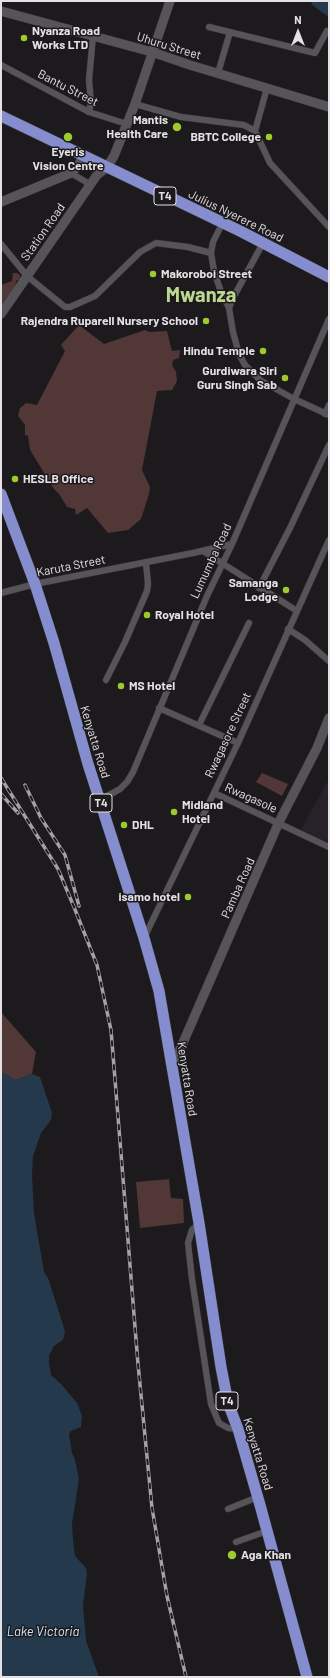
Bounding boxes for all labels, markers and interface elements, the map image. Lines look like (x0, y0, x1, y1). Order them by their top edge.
north arrow (278, 12, 318, 52)
text: N (294, 13, 302, 26)
place label: Nyanza Road Works LTD (32, 24, 100, 52)
street label: Uhuru Street (135, 29, 203, 63)
marker: Nyanza Road Works LTD (19, 33, 29, 43)
street label: Bantu Street (35, 67, 101, 109)
place label: Mantis Health Care (107, 113, 168, 141)
marker: Mantis Health Care (171, 121, 183, 133)
place label: BBTC College (190, 130, 261, 144)
marker: Eyeris Vision Centre (62, 131, 74, 143)
marker: BBTC College (264, 132, 274, 142)
place label: Eyeris Vision Centre (32, 145, 104, 173)
road number: T4 (154, 187, 176, 205)
street label: Julius Nyerere Road (186, 187, 286, 245)
street label: Station Road (18, 200, 68, 264)
place label: Makoroboi Street (161, 267, 252, 281)
marker: Makoroboi Street (148, 269, 158, 279)
district label: Mwanza (166, 283, 236, 307)
place label: Rajendra Ruparell Nursery School (21, 314, 198, 328)
marker: Rajendra Ruparell Nursery School (201, 316, 211, 326)
place label: Hindu Temple (183, 344, 255, 358)
marker: Hindu Temple (258, 346, 268, 356)
place label: Gurdiwara Siri Guru Singh Sab (197, 364, 277, 392)
marker: Gurdiwara Siri Guru Singh Sab (280, 373, 290, 383)
place label: HESLB Office (23, 472, 93, 486)
marker: HESLB Office (10, 474, 20, 484)
street label: Lumumba Road (187, 521, 235, 601)
street label: Karuta Street (35, 552, 107, 580)
place label: Samanga Lodge (229, 576, 278, 604)
marker: Samanga Lodge (281, 585, 291, 595)
place label: Royal Hotel (155, 608, 214, 622)
marker: Royal Hotel (142, 610, 152, 620)
place label: MS Hotel (129, 679, 175, 693)
marker: MS Hotel (116, 681, 126, 691)
street label: Rwagasore Street (202, 690, 254, 780)
street label: Kenyatta Road (77, 704, 113, 780)
street label: Rwagasole (222, 780, 280, 816)
road number: T4 (90, 794, 112, 812)
place label: Midland Hotel (182, 798, 223, 826)
marker: Midland Hotel (169, 807, 179, 817)
place label: DHL (132, 818, 154, 832)
marker: DHL (119, 820, 129, 830)
street label: Pamba Road (218, 856, 258, 920)
place label: isamo hotel (119, 890, 180, 904)
marker: isamo hotel (183, 892, 193, 902)
street label: Kenyatta Road (174, 1041, 200, 1117)
road number: T4 (216, 1392, 238, 1410)
street label: Kenyatta Road (240, 1416, 276, 1492)
place label: Aga Khan (241, 1548, 291, 1562)
marker: Aga Khan (226, 1549, 238, 1561)
water label: Lake Victoria (7, 1624, 79, 1640)

